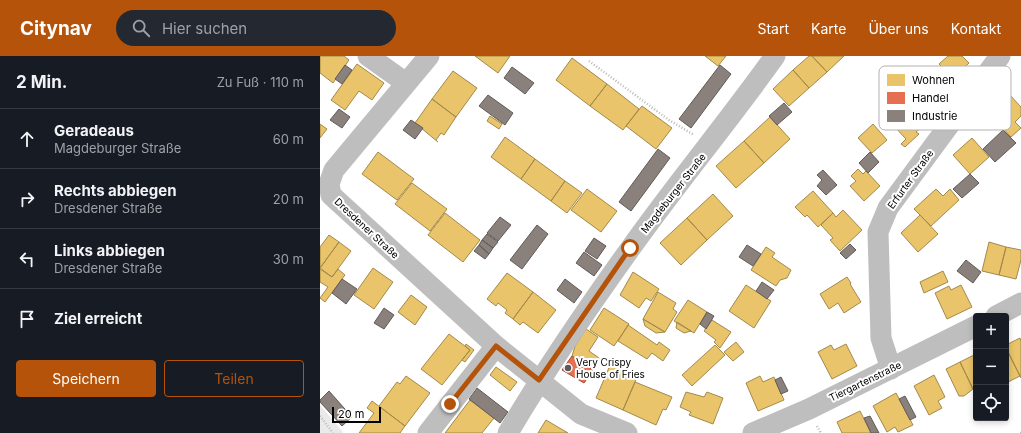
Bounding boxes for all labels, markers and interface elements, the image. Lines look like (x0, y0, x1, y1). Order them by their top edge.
search box (116, 10, 396, 46)
text: Citynav (20, 17, 92, 40)
icon: search (130, 17, 152, 39)
text: Hier suchen (162, 19, 247, 38)
text: Start (757, 20, 789, 37)
text: Karte (811, 20, 846, 37)
text: Über uns (868, 20, 929, 37)
text: Kontakt (951, 20, 1001, 37)
legend (879, 66, 1011, 130)
text: 2 Min. (16, 72, 67, 92)
text: Wohnen (912, 73, 955, 87)
text: Zu Fuß · 110 m (217, 74, 304, 90)
text: Handel (912, 91, 949, 105)
text: Industrie (912, 109, 958, 123)
text: Geradeaus (54, 121, 134, 140)
icon: ahead (16, 128, 38, 150)
text: 60 m (273, 131, 304, 147)
text: Magdeburger Straße (54, 140, 181, 156)
street label: Erfurter Straße (885, 147, 936, 211)
street label: Magdeburger Straße (638, 151, 708, 235)
text: Rechts abbiegen (54, 181, 176, 200)
icon: right (16, 188, 38, 210)
text: 20 m (273, 191, 304, 207)
street label: Dresdener Straße (332, 195, 402, 261)
text: Dresdener Straße (54, 200, 162, 216)
route start (621, 239, 639, 257)
text: Links abbiegen (54, 241, 165, 260)
icon: left (16, 248, 38, 270)
text: 30 m (273, 251, 304, 267)
text: Dresdener Straße (54, 260, 162, 276)
icon: arrive (16, 308, 38, 330)
text: Ziel erreicht (54, 309, 142, 328)
map controls (973, 313, 1009, 421)
button: + (973, 313, 1009, 349)
button: − (973, 349, 1009, 385)
place label: Very Crispy House of Fries (576, 356, 645, 380)
street label: Tiergartenstraße (827, 358, 903, 404)
button: Speichern (16, 360, 156, 397)
button: Teilen (164, 360, 304, 397)
marker: Very Crispy House of Fries (563, 363, 573, 373)
button: locate (973, 385, 1009, 421)
route end (441, 395, 459, 413)
scale bar (332, 405, 381, 424)
text: 20 m (338, 407, 364, 421)

